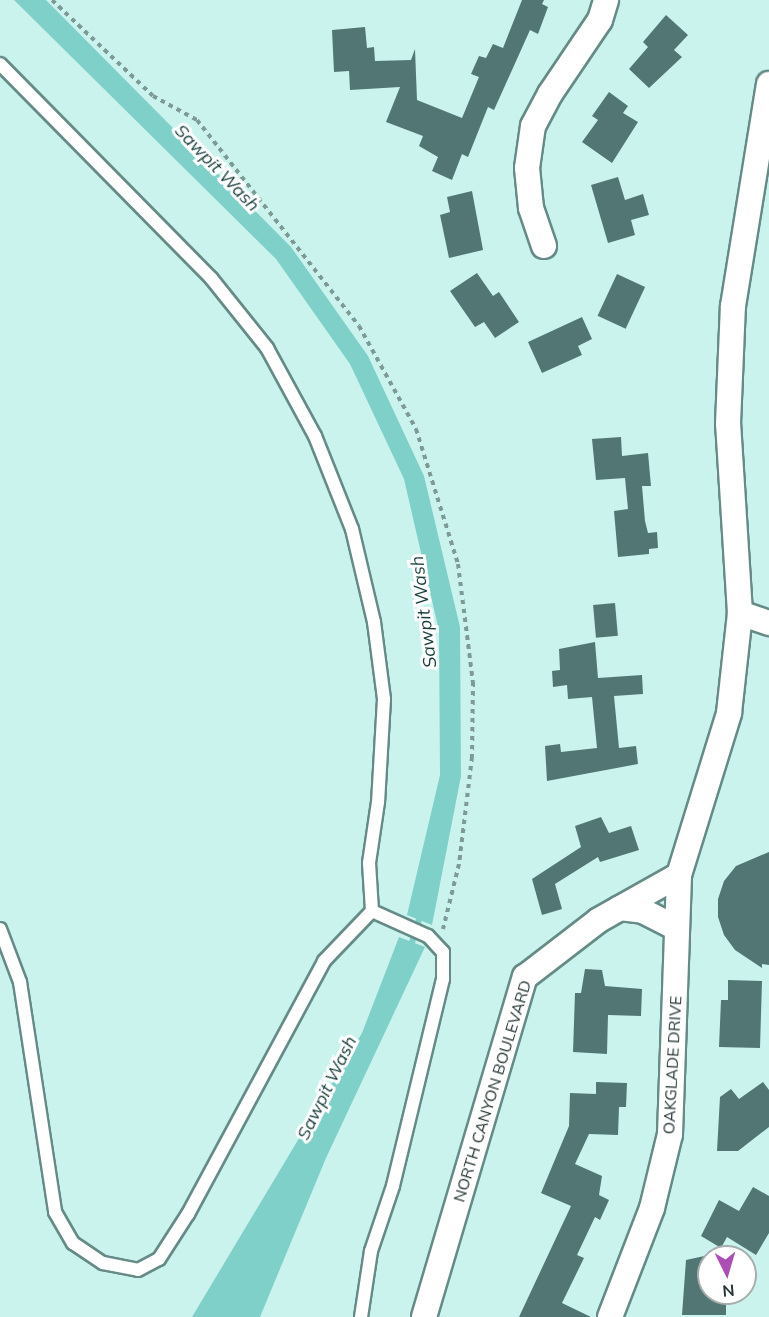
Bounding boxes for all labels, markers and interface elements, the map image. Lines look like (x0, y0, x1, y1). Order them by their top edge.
water label: Sawpit Wash (170, 120, 264, 216)
water label: Sawpit Wash (406, 555, 442, 669)
street label: NORTH CANYON BOULEVARD (449, 978, 535, 1204)
street label: OAKGLADE DRIVE (659, 995, 685, 1135)
water label: Sawpit Wash (293, 1033, 361, 1143)
north arrow (697, 1245, 757, 1305)
text: N (721, 1280, 735, 1301)

